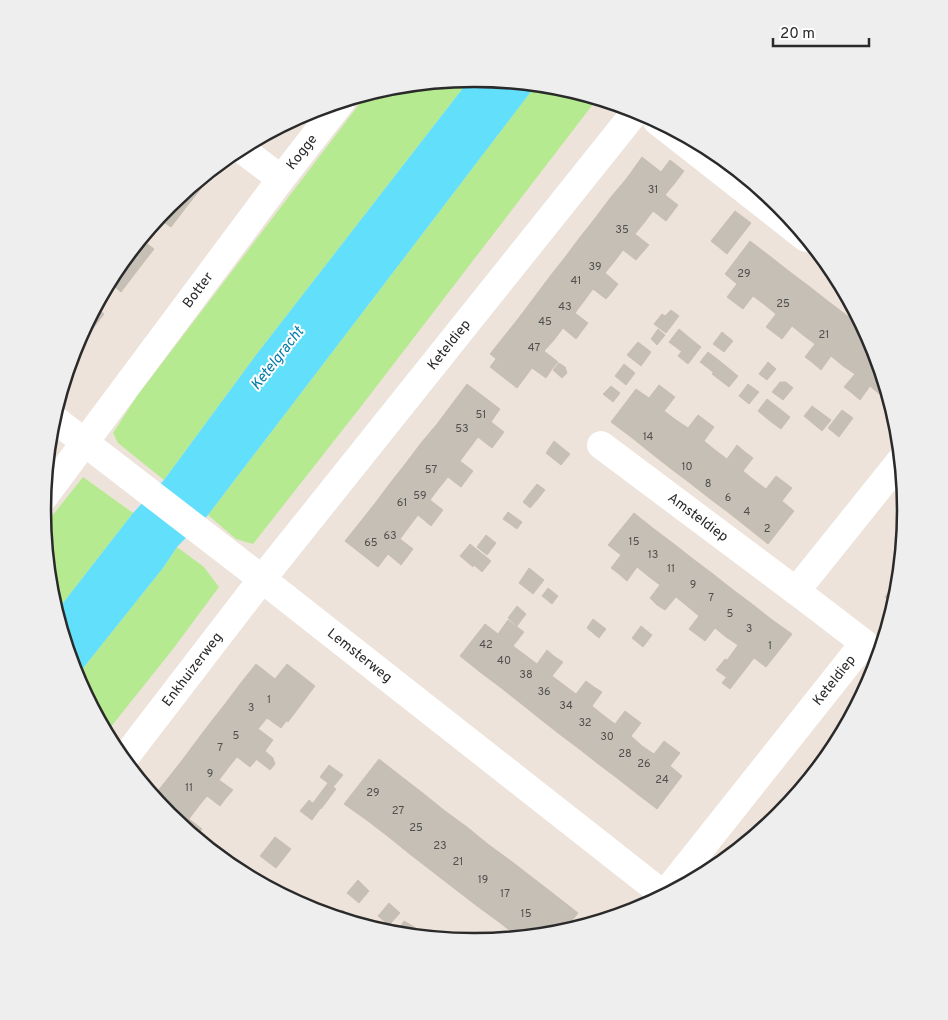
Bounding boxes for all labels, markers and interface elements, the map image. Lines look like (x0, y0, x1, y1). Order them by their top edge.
scale bar (773, 15, 869, 47)
text: 20 m (780, 25, 815, 44)
street label: Kogge (283, 131, 321, 173)
house number: 31 (648, 183, 658, 197)
house number: 35 (615, 223, 629, 237)
house number: 39 (589, 260, 601, 274)
house number: 29 (737, 267, 751, 281)
street label: Botter (179, 268, 217, 311)
house number: 41 (571, 274, 581, 288)
house number: 25 (776, 297, 790, 311)
house number: 43 (558, 300, 572, 314)
house number: 45 (538, 315, 552, 329)
street label: Keteldiep (424, 316, 474, 373)
water label: Ketelgracht (247, 323, 309, 394)
house number: 21 (819, 328, 829, 342)
house number: 47 (528, 341, 540, 355)
house number: 51 (476, 408, 486, 422)
house number: 53 (455, 422, 469, 436)
house number: 14 (643, 430, 654, 444)
house number: 10 (681, 460, 693, 474)
house number: 57 (425, 463, 437, 477)
house number: 8 (705, 477, 711, 491)
house number: 59 (413, 489, 427, 503)
street label: Amsteldiep (664, 489, 732, 546)
house number: 6 (725, 491, 731, 505)
house number: 61 (397, 496, 407, 510)
house number: 4 (744, 505, 751, 519)
house number: 2 (764, 522, 770, 536)
house number: 63 (383, 529, 397, 543)
house number: 15 (629, 535, 640, 549)
house number: 65 (364, 536, 378, 550)
house number: 13 (648, 548, 658, 562)
house number: 11 (667, 562, 675, 576)
house number: 9 (690, 578, 696, 592)
house number: 7 (708, 591, 714, 605)
house number: 5 (727, 607, 734, 621)
house number: 3 (746, 622, 752, 636)
street label: Lemsterweg (324, 625, 395, 686)
street label: Enkhuizerweg (159, 629, 226, 710)
house number: 42 (479, 638, 493, 652)
house number: 1 (768, 639, 772, 653)
street label: Keteldiep (809, 652, 860, 709)
house number: 40 (497, 654, 511, 668)
house number: 38 (519, 668, 533, 682)
house number: 36 (537, 685, 551, 699)
house number: 1 (267, 693, 271, 707)
house number: 34 (559, 699, 573, 713)
house number: 3 (248, 701, 254, 715)
house number: 32 (578, 716, 592, 730)
house number: 5 (233, 729, 240, 743)
house number: 30 (600, 730, 614, 744)
house number: 7 (217, 741, 223, 755)
house number: 28 (618, 747, 632, 761)
house number: 26 (637, 757, 651, 771)
house number: 9 (207, 767, 213, 781)
house number: 24 (655, 773, 669, 787)
house number: 11 (185, 781, 193, 795)
house number: 29 (366, 786, 380, 800)
house number: 27 (392, 804, 404, 818)
house number: 25 (409, 821, 423, 835)
house number: 23 (433, 839, 447, 853)
house number: 21 (453, 855, 463, 869)
house number: 19 (478, 873, 488, 887)
house number: 17 (500, 887, 510, 901)
house number: 15 (521, 907, 532, 921)

